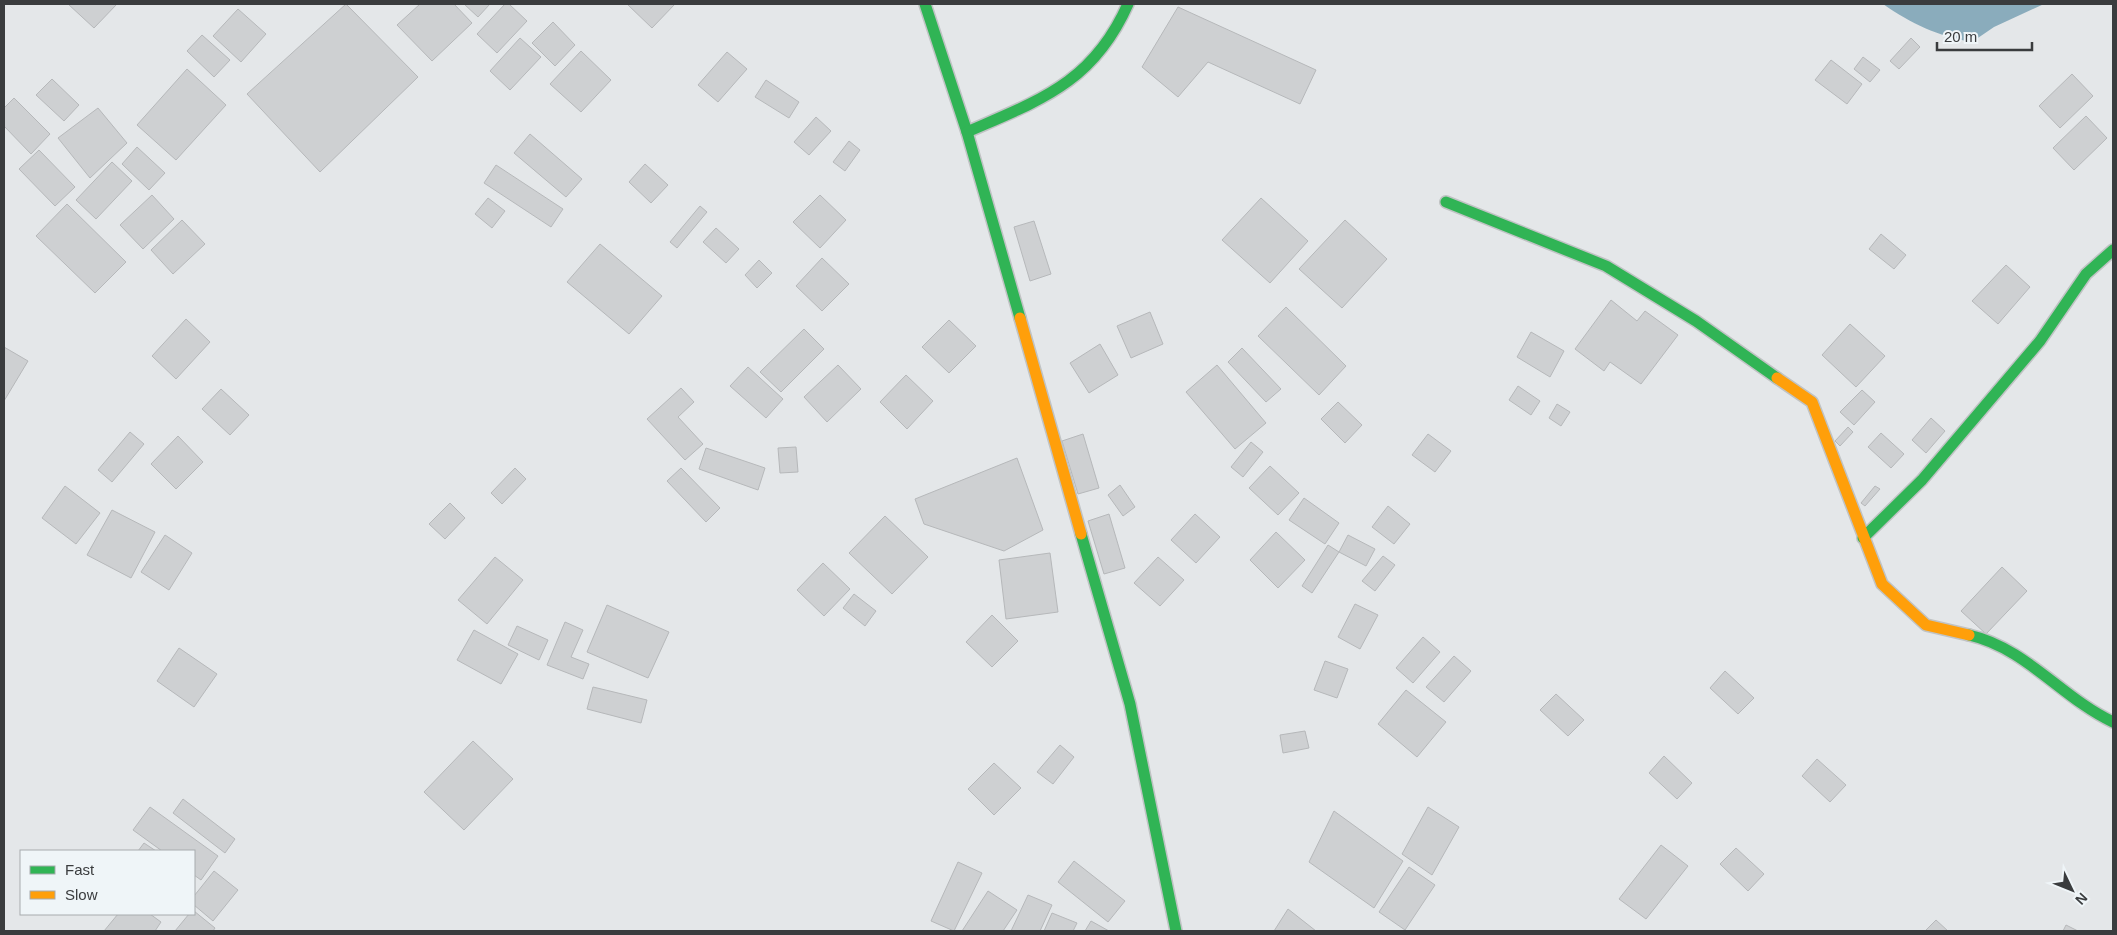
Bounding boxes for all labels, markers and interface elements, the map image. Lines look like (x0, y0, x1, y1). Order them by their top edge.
scale bar (1937, 20, 2032, 52)
text: 20 m (1944, 28, 1977, 45)
legend (20, 850, 195, 915)
text: Fast (65, 861, 95, 878)
north arrow (2047, 865, 2097, 915)
text: Slow (65, 886, 98, 903)
text: N (2072, 890, 2091, 908)

